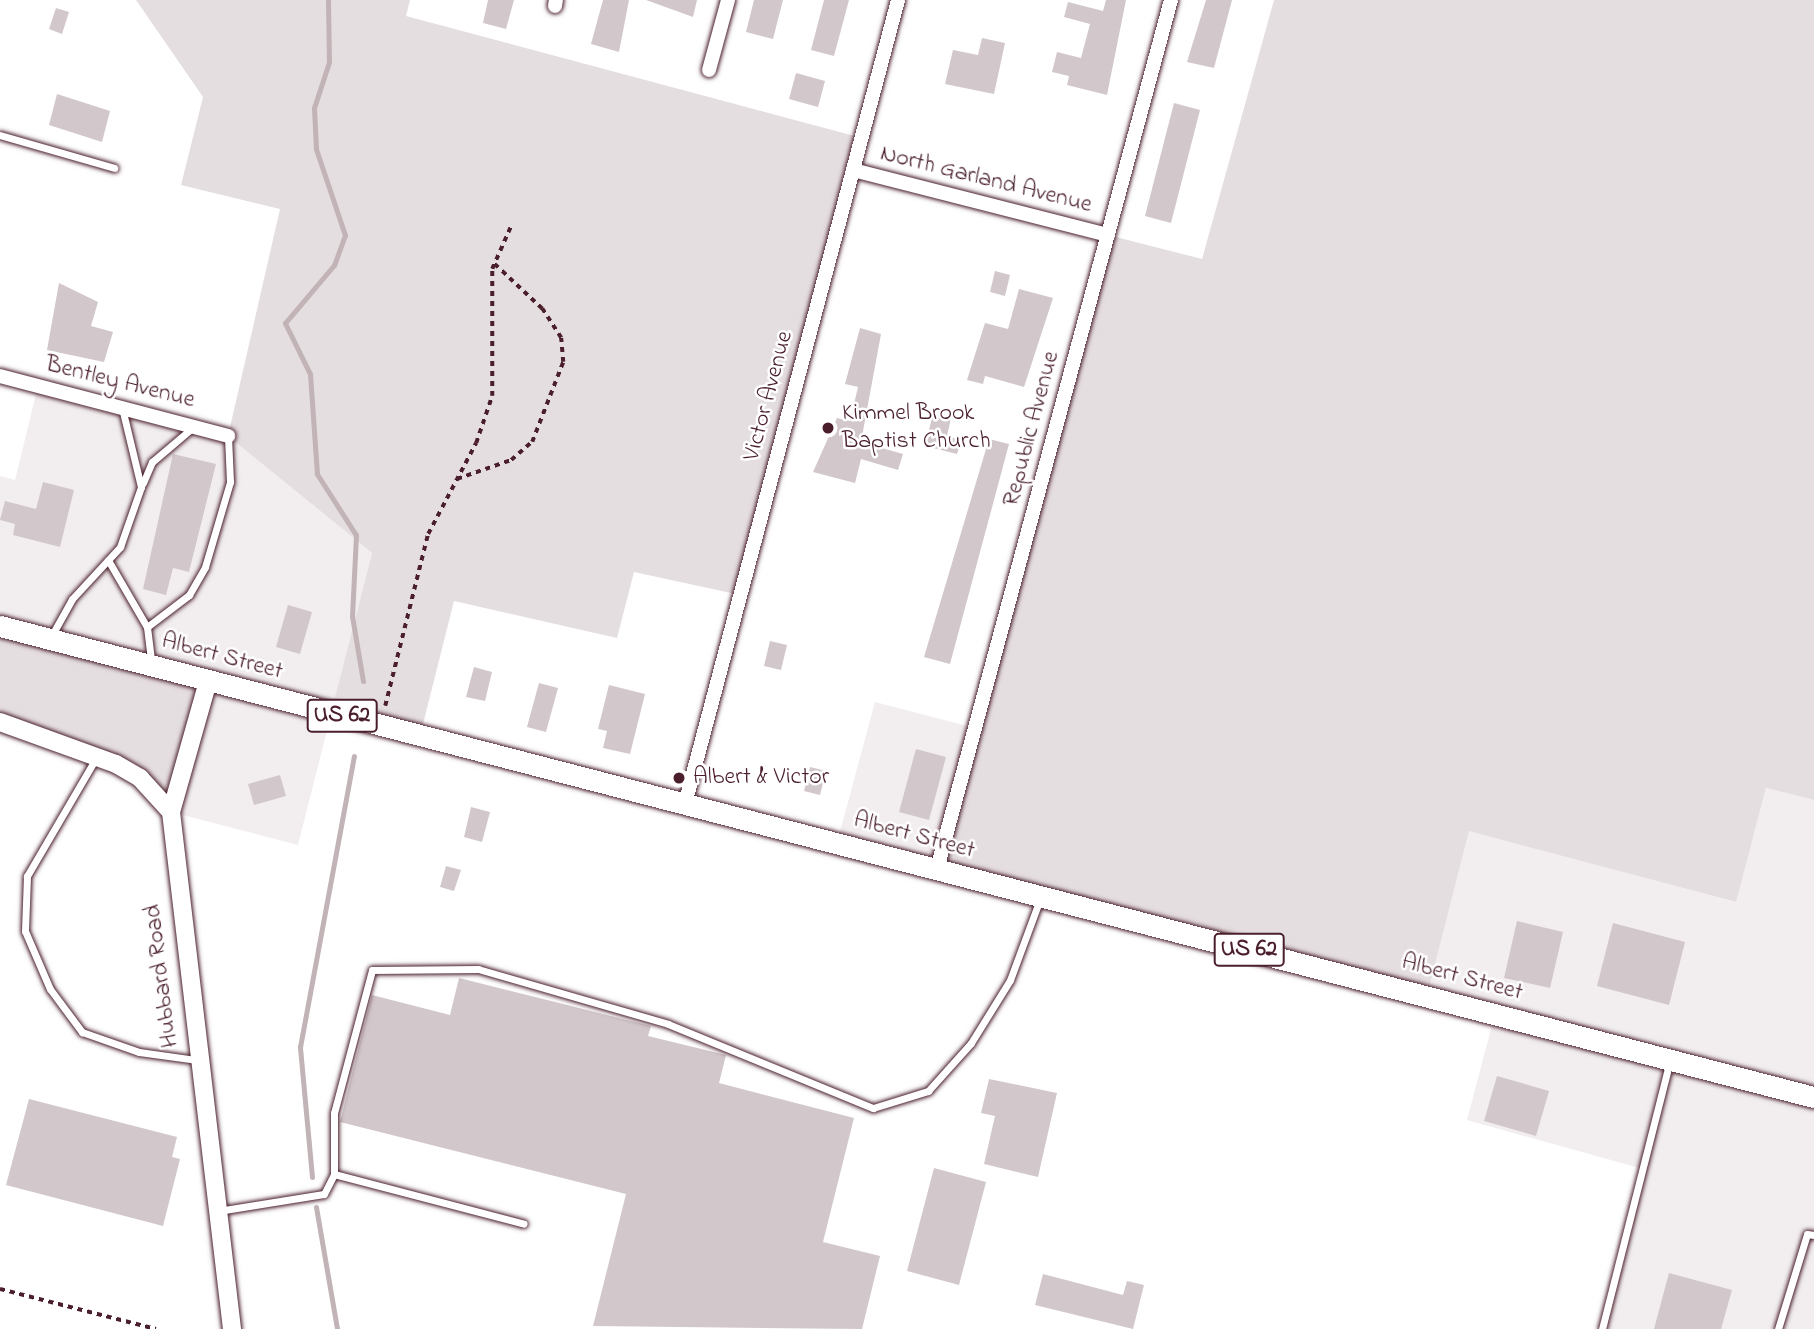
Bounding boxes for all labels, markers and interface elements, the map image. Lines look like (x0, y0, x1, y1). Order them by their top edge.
street label: North Garland Avenue (877, 140, 1095, 220)
street label: Victor Avenue (738, 328, 800, 464)
street label: Republic Avenue (997, 348, 1067, 510)
street label: Bentley Avenue (42, 351, 198, 415)
place label: Kimmel Brook Baptist Church (842, 400, 991, 456)
marker: Kimmel Brook Baptist Church (820, 420, 836, 436)
street label: Albert Street (158, 627, 286, 687)
road number: US 62 (305, 696, 379, 736)
place label: Albert & Victor (693, 764, 829, 792)
marker: Albert & Victor (671, 770, 687, 786)
street label: Albert Street (850, 806, 978, 866)
street label: Hubbard Road (139, 903, 185, 1049)
road number: US 62 (1212, 931, 1286, 970)
street label: Albert Street (1398, 948, 1526, 1008)

